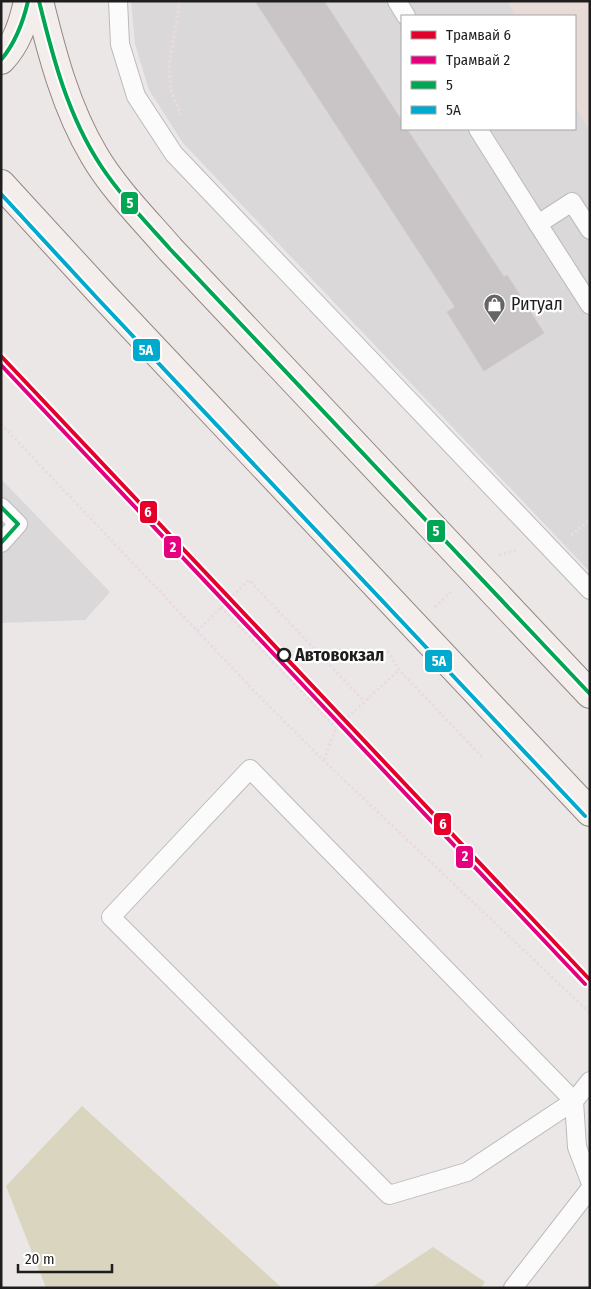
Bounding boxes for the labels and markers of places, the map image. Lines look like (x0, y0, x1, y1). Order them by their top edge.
shop icon: Ритуал (483, 292, 507, 323)
place label: Ритуал (511, 293, 563, 315)
place label: Автовокзал (294, 644, 384, 666)
marker: Автовокзал (277, 648, 291, 662)

